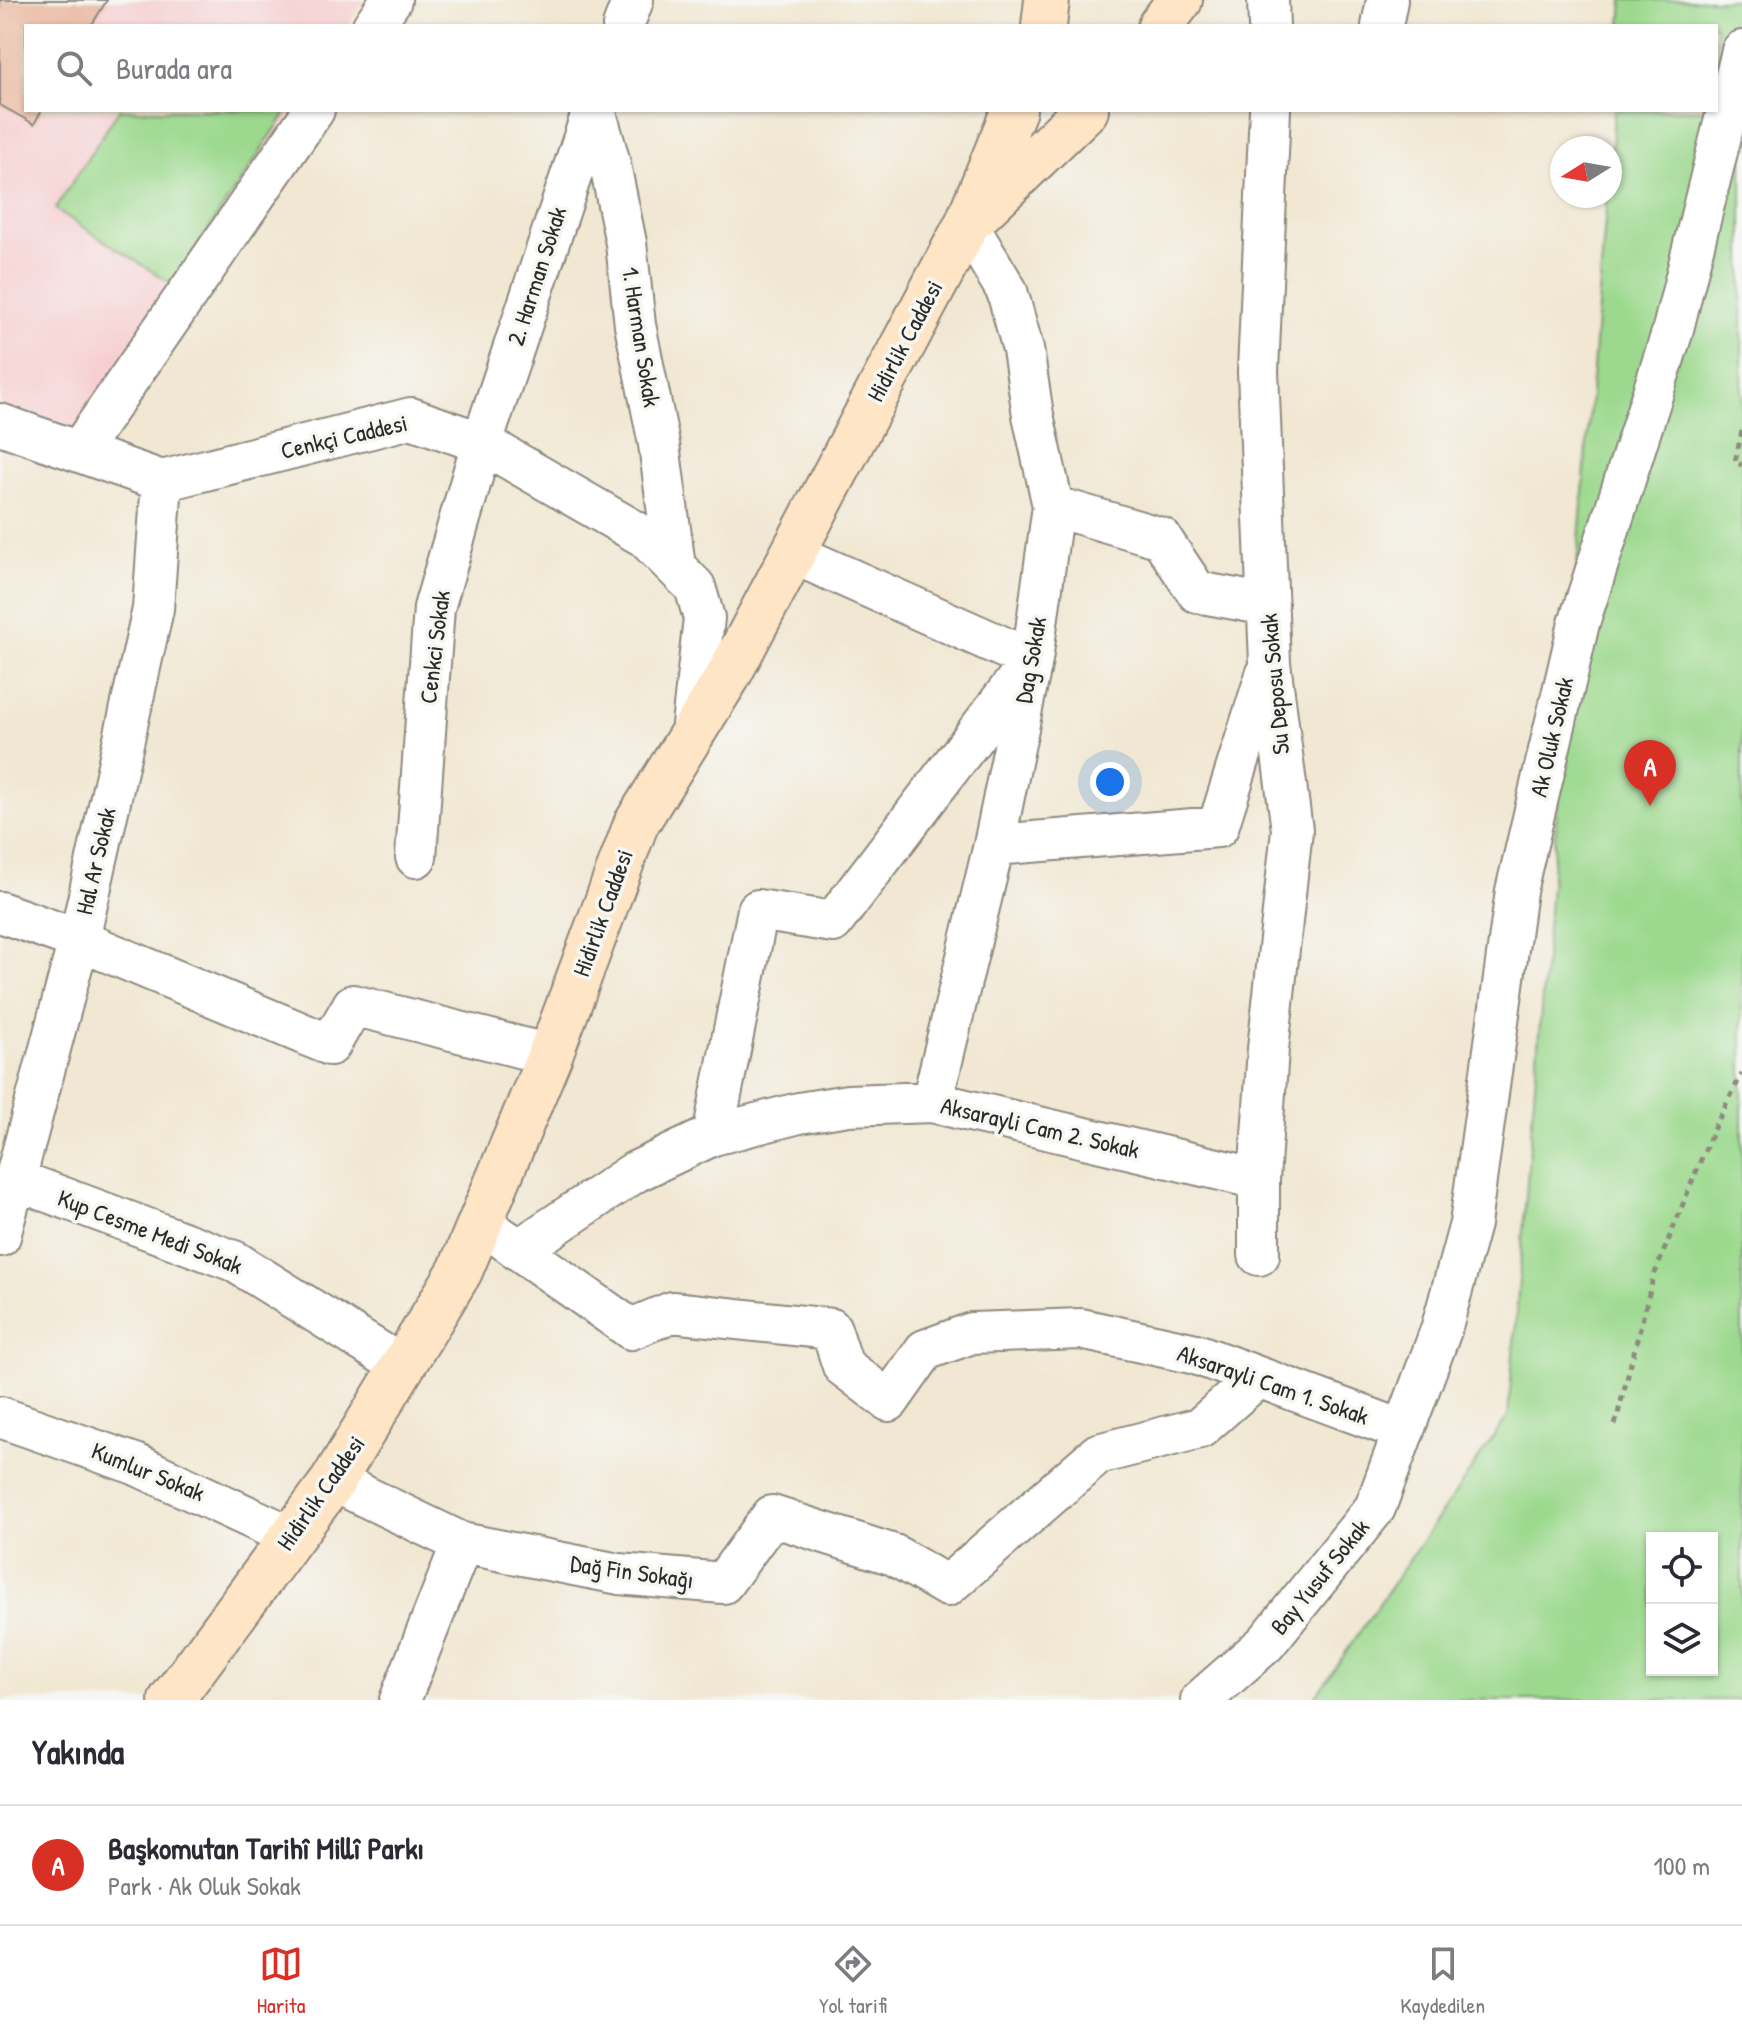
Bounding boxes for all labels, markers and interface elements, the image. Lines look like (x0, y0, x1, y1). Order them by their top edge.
search box (24, 24, 1718, 112)
icon: search (52, 46, 96, 90)
text: Burada ara (116, 48, 232, 88)
north arrow (1550, 136, 1622, 208)
street label: 2. Harman Sokak (499, 202, 574, 349)
street label: 1. Harman Sokak (615, 265, 669, 409)
street label: Hidirlik Caddesi (859, 274, 950, 407)
street label: Cenkçi Caddesi (277, 406, 410, 466)
street label: Cenkci Sokak (411, 588, 457, 705)
street label: Su Deposu Sokak (1252, 612, 1296, 756)
street label: Dag Sokak (1007, 614, 1053, 705)
street label: Ak Oluk Sokak (1522, 674, 1580, 800)
pin: A (1624, 740, 1676, 806)
your location (1090, 762, 1130, 802)
street label: Hal Ar Sokak (67, 804, 123, 918)
street label: Hidirlik Caddesi (564, 845, 640, 981)
street label: Aksarayli Cam 2. Sokak (938, 1089, 1143, 1165)
street label: Kup Cesme Medi Sokak (53, 1181, 247, 1281)
street label: Aksarayli Cam 1. Sokak (1173, 1336, 1373, 1432)
street label: Hidirlik Caddesi (269, 1429, 372, 1556)
street label: Kumlur Sokak (87, 1434, 210, 1508)
street label: Bay Yusuf Sokak (1263, 1512, 1376, 1641)
map controls (1646, 1532, 1718, 1676)
button: locate (1646, 1532, 1718, 1604)
street label: Dağ Fin Sokağı (569, 1547, 696, 1595)
button: layers (1646, 1604, 1718, 1676)
text: Yakında (32, 1729, 124, 1775)
text: Başkomutan Tarihî Millî Parkı (108, 1828, 424, 1868)
text: A (52, 1848, 64, 1883)
text: 100 m (1654, 1848, 1710, 1883)
text: Park · Ak Oluk Sokak (108, 1868, 301, 1903)
tab: Harita (257, 1942, 305, 2020)
tab: Yol tarifi (819, 1942, 887, 2020)
tab: Kaydedilen (1400, 1942, 1485, 2020)

